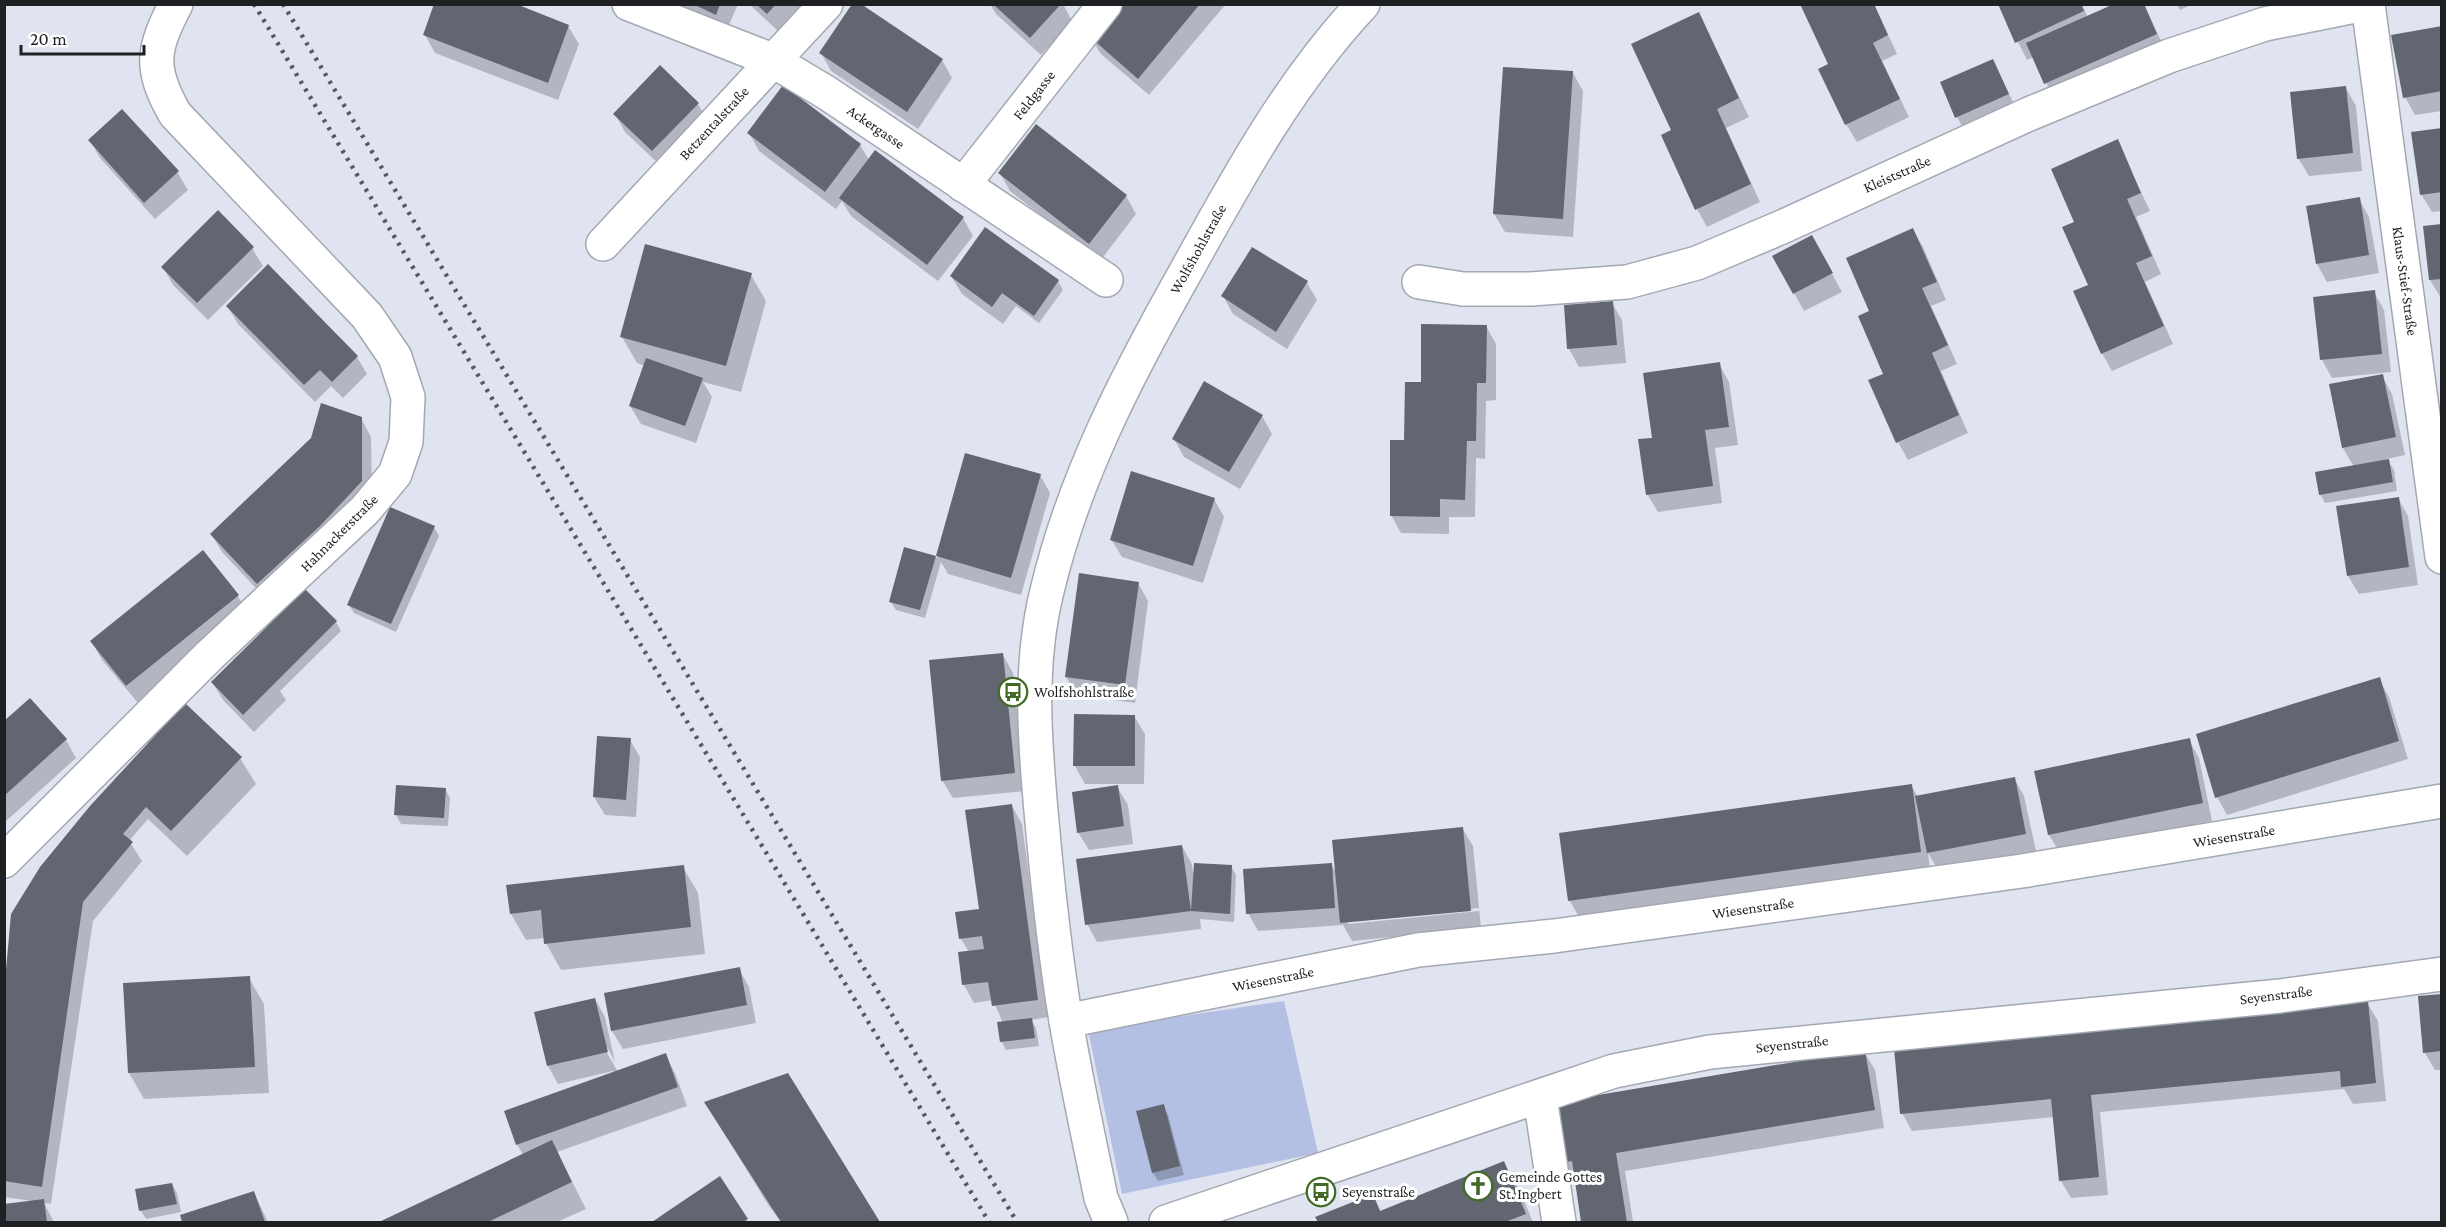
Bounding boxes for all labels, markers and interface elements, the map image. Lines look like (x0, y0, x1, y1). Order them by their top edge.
scale bar (21, 18, 144, 56)
text: 20 m (30, 29, 67, 49)
street label: Feldgasse (1010, 67, 1059, 123)
street label: Betzentalstraße (676, 83, 752, 163)
street label: Ackergasse (844, 102, 908, 153)
street label: Kleiststraße (1861, 152, 1933, 196)
street label: Wolfshohlstraße (1167, 201, 1229, 297)
street label: Klaus-Stief-Straße (2389, 225, 2421, 337)
street label: Hahnackerstraße (297, 491, 381, 575)
bus stop icon: Wolfshohlstraße (997, 676, 1029, 708)
place label: Wolfshohlstraße (1034, 684, 1134, 700)
street label: Wiesenstraße (2192, 822, 2276, 850)
street label: Wiesenstraße (1711, 894, 1795, 922)
street label: Wiesenstraße (1231, 963, 1315, 995)
street label: Seyenstraße (2239, 983, 2314, 1008)
street label: Seyenstraße (1755, 1032, 1830, 1057)
place label: Gemeinde Gottes St. Ingbert (1499, 1169, 1602, 1203)
church icon: Gemeinde Gottes St. Ingbert (1462, 1170, 1494, 1202)
bus stop icon: Seyenstraße (1305, 1176, 1337, 1208)
place label: Seyenstraße (1342, 1184, 1415, 1201)

